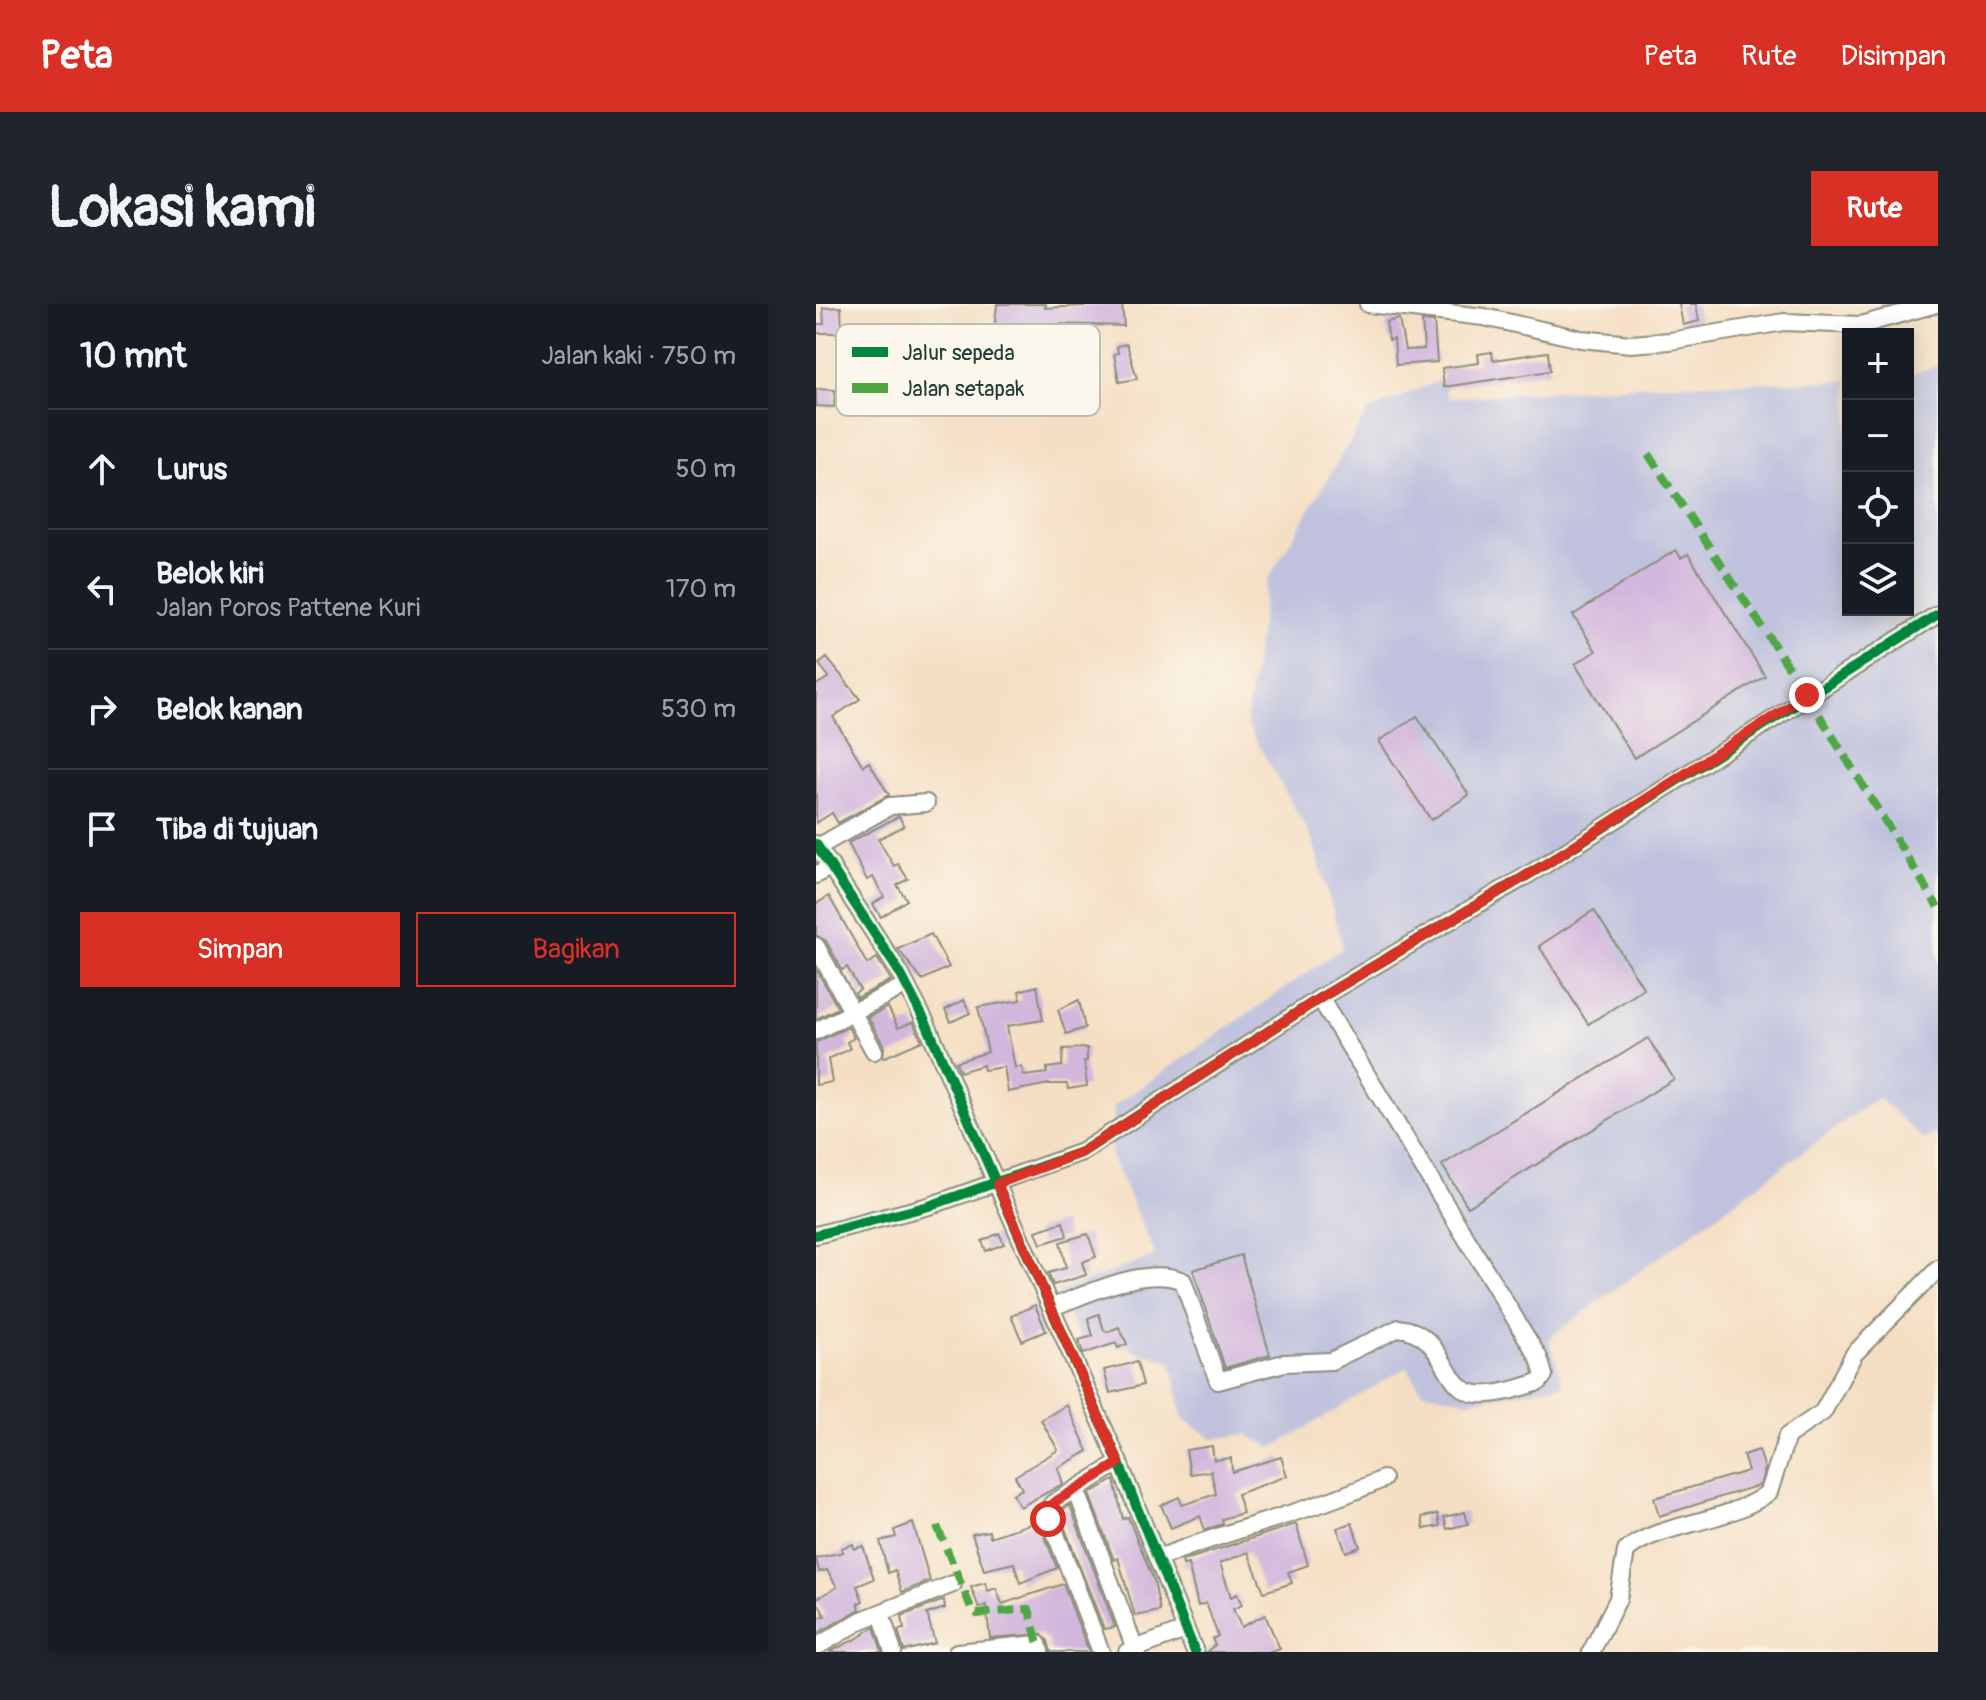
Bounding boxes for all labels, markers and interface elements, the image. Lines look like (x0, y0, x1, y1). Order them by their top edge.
text: Peta (40, 32, 113, 80)
text: Peta (1644, 39, 1697, 74)
text: Rute (1741, 39, 1797, 74)
text: Disimpan (1841, 39, 1946, 74)
button: Rute (1811, 171, 1938, 246)
text: Lokasi kami (48, 174, 315, 243)
legend (836, 324, 1100, 416)
map controls (1842, 328, 1914, 616)
button: + (1842, 328, 1914, 400)
text: 10 mnt (80, 335, 187, 378)
text: Jalur sepeda (902, 339, 1015, 367)
text: Jalan kaki · 750 m (541, 340, 736, 372)
text: Jalan setapak (902, 375, 1024, 403)
button: − (1842, 400, 1914, 472)
icon: ahead (80, 447, 124, 491)
text: Lurus (156, 451, 227, 488)
text: 50 m (675, 453, 736, 485)
button: locate (1842, 472, 1914, 544)
button: layers (1842, 544, 1914, 616)
text: Belok kiri (156, 555, 264, 592)
icon: left (80, 567, 124, 611)
text: 170 m (666, 573, 736, 605)
text: Jalan Poros Pattene Kuri (156, 592, 420, 624)
route end (1789, 677, 1825, 713)
icon: right (80, 687, 124, 731)
text: Belok kanan (156, 691, 303, 728)
text: 530 m (661, 693, 736, 725)
icon: arrive (80, 807, 124, 851)
text: Tiba di tujuan (156, 811, 318, 848)
button: Simpan (80, 912, 400, 987)
button: Bagikan (416, 912, 736, 987)
route start (1030, 1501, 1066, 1537)

